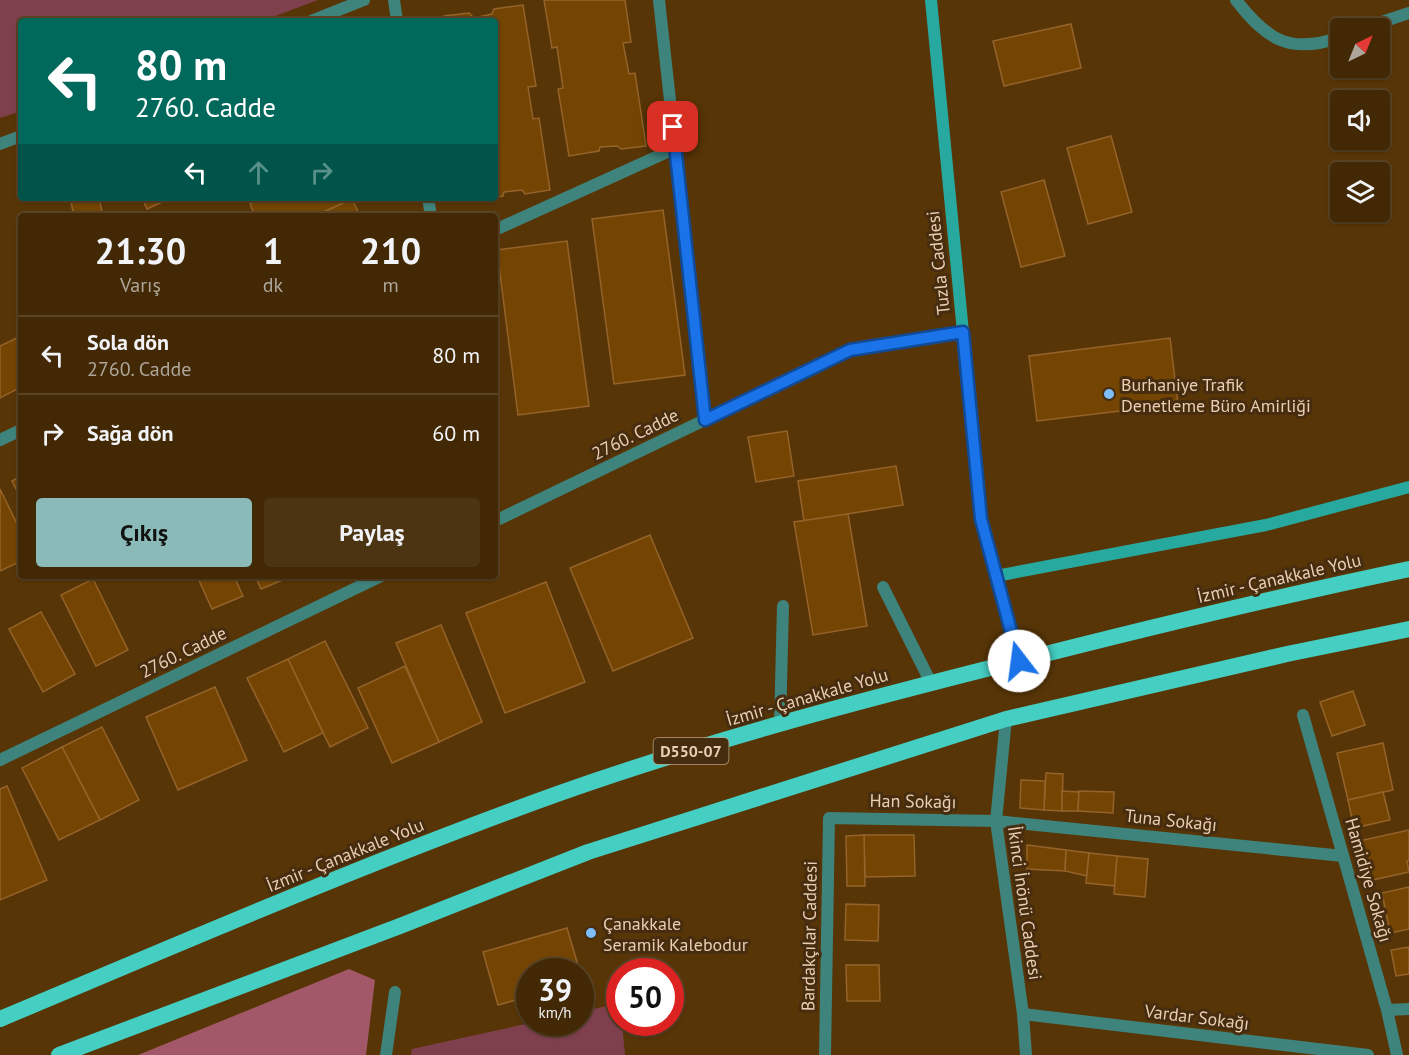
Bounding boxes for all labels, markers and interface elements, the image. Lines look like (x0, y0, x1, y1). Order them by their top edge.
north arrow (1330, 18, 1390, 78)
map controls (1330, 18, 1390, 222)
text: 80 m (135, 37, 227, 92)
icon: left (36, 42, 114, 120)
text: 2760. Cadde (135, 90, 276, 124)
button: sound (1330, 90, 1390, 150)
pin (647, 101, 698, 152)
icon: arrive (656, 110, 689, 143)
icon: left (179, 156, 212, 189)
icon: ahead (242, 156, 275, 189)
icon: right (305, 156, 338, 189)
button: layers (1330, 162, 1390, 222)
street label: Tuzla Caddesi (921, 210, 955, 316)
text: 21:30 (95, 227, 186, 274)
text: 1 (263, 227, 283, 274)
text: 210 (360, 227, 421, 274)
text: Varış (120, 272, 161, 298)
text: dk (263, 272, 283, 298)
text: m (382, 272, 399, 298)
text: Sola dön (87, 328, 169, 356)
icon: left (36, 339, 69, 372)
text: 80 m (432, 341, 480, 369)
text: 2760. Cadde (87, 356, 191, 382)
place label: Burhaniye Trafik Denetleme Büro Amirliği (1121, 373, 1311, 417)
marker: Burhaniye Trafik Denetleme Büro Amirliği (1102, 387, 1116, 401)
street label: 2760. Cadde (588, 403, 682, 465)
icon: right (36, 417, 69, 450)
text: Sağa dön (87, 419, 174, 447)
text: 60 m (432, 419, 480, 447)
button: Çıkış (36, 498, 252, 567)
button: Paylaş (264, 498, 480, 567)
street label: İzmir - Çanakkale Yolu (1195, 548, 1363, 608)
street label: 2760. Cadde (136, 621, 230, 683)
position arrow (987, 629, 1051, 693)
street label: İzmir - Çanakkale Yolu (723, 663, 891, 731)
road number: D550-07 (654, 738, 728, 764)
street label: Han Sokağı (869, 789, 957, 813)
street label: Tuna Sokağı (1124, 804, 1218, 836)
street label: İzmir - Çanakkale Yolu (263, 813, 427, 897)
street label: Hamidiye Sokağı (1340, 815, 1398, 945)
street label: İkinci İnönü Caddesi (1003, 825, 1047, 981)
street label: Bardakçılar Caddesi (796, 861, 822, 1011)
place label: Çanakkale Seramik Kalebodur (603, 912, 748, 956)
marker: Çanakkale Seramik Kalebodur (584, 926, 598, 940)
speed limit sign: 50 (606, 958, 684, 1036)
text: 39 (538, 970, 572, 1009)
street label: Vardar Sokağı (1142, 999, 1251, 1035)
text: km/h (539, 1003, 571, 1022)

